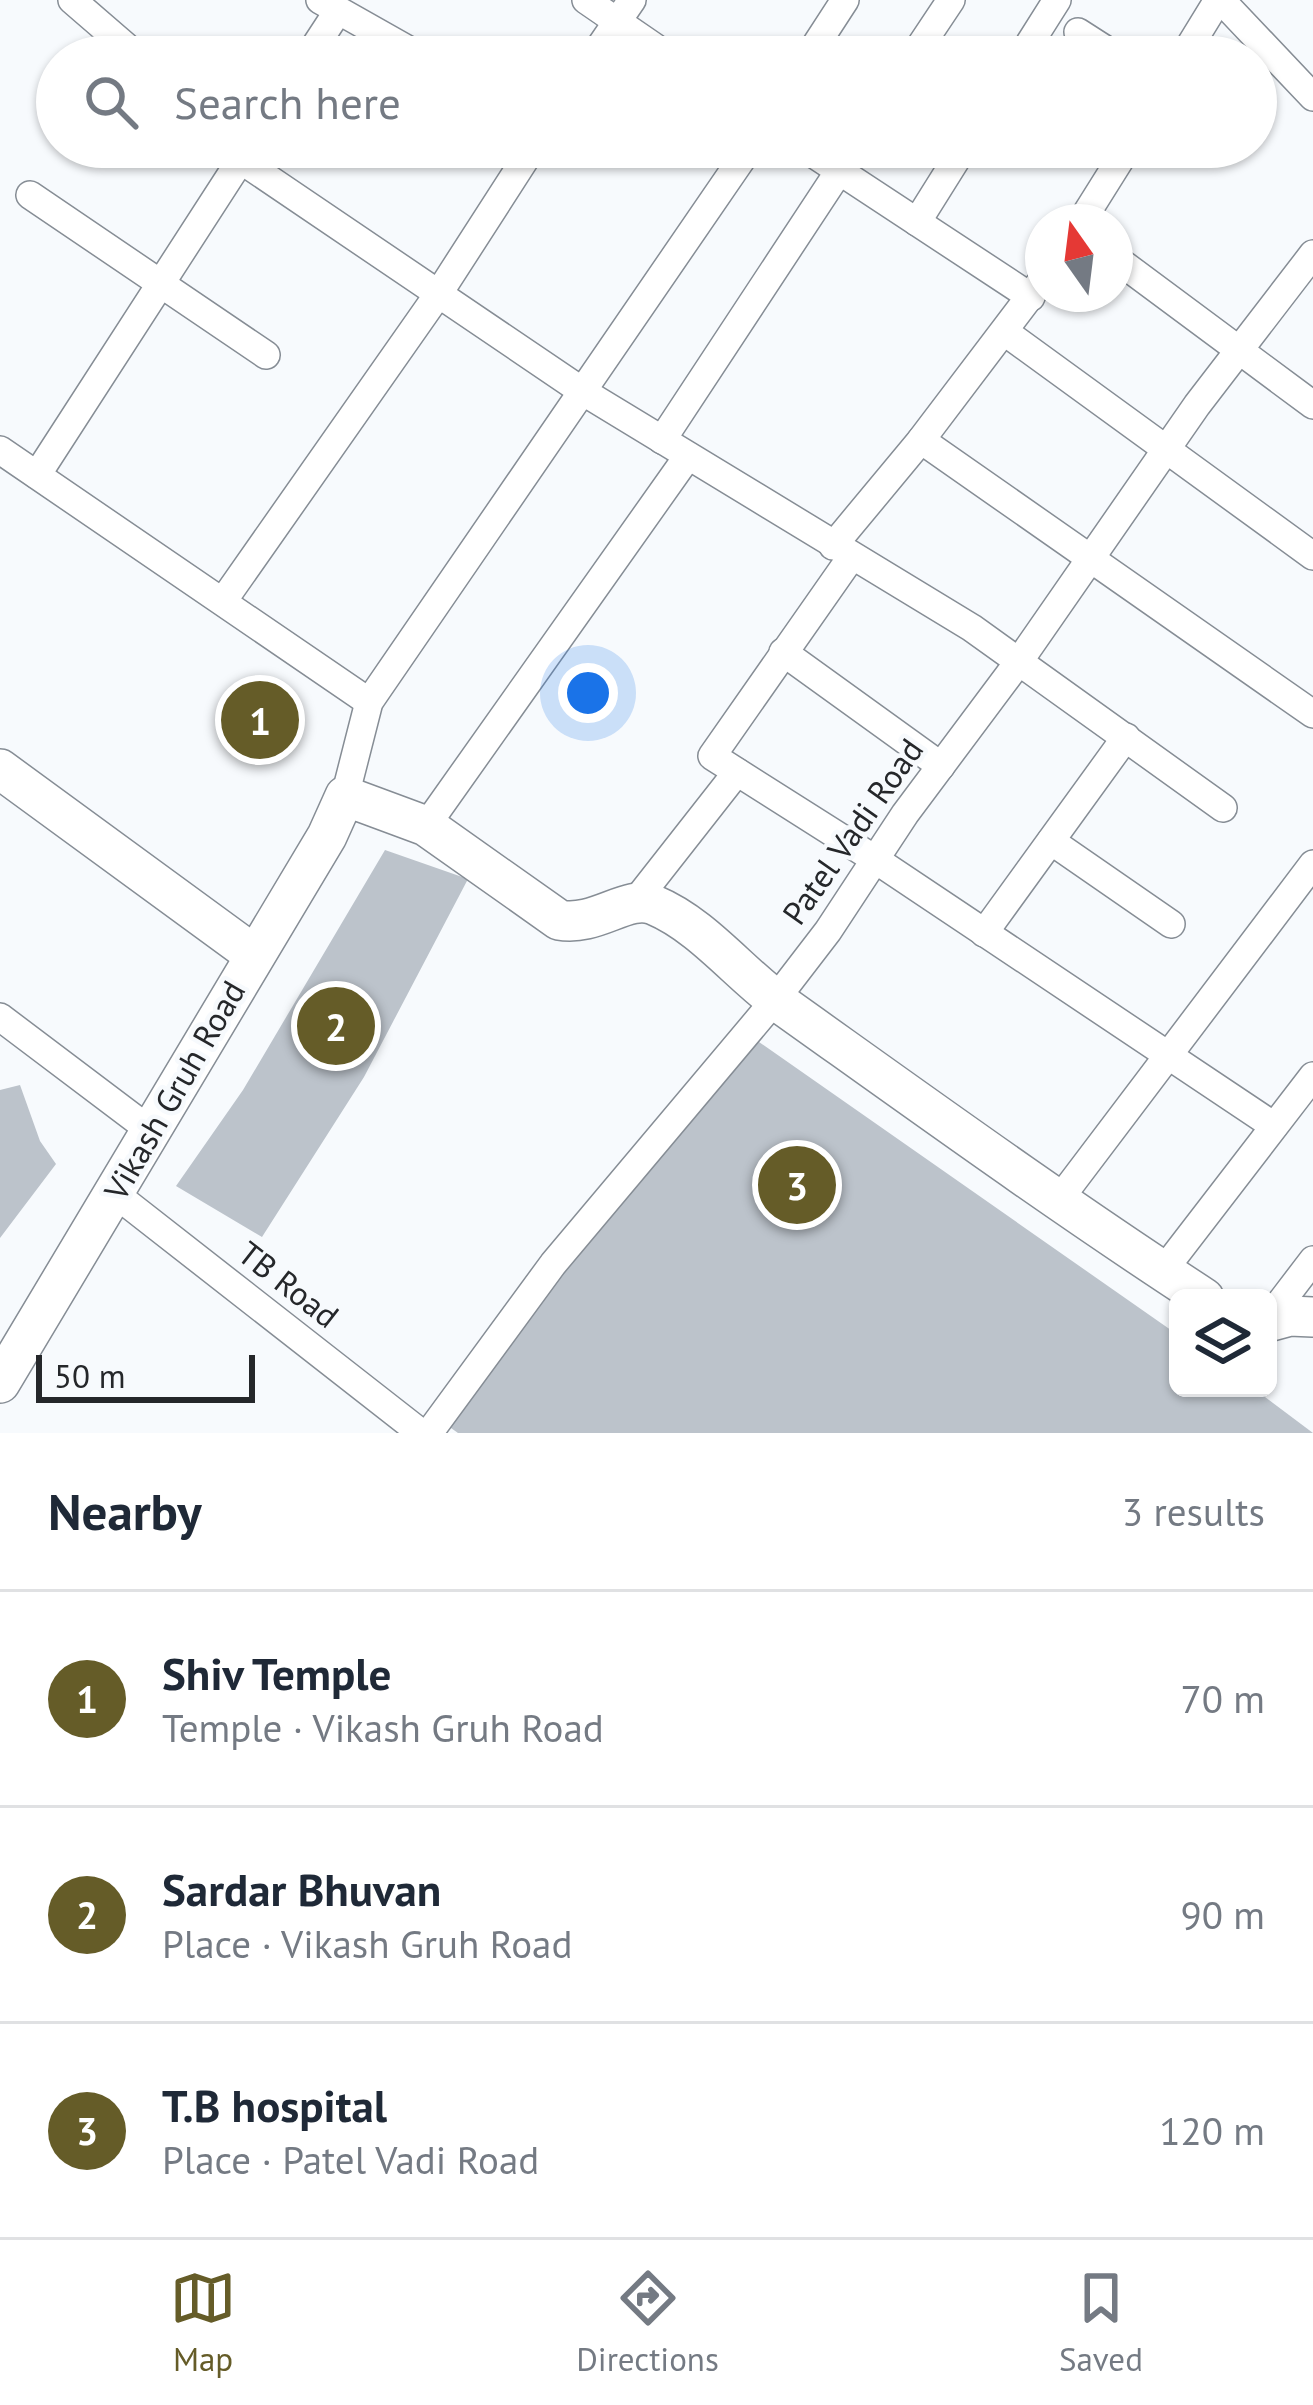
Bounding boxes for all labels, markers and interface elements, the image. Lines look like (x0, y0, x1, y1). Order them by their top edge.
search box (36, 36, 1277, 168)
icon: search (78, 69, 144, 135)
text: Search here (174, 73, 401, 131)
north arrow (1025, 204, 1133, 312)
your location (558, 663, 618, 723)
pin: 1 (221, 675, 299, 765)
street label: Patel Vadi Road (772, 730, 932, 932)
street label: Vikash Gruh Road (93, 973, 254, 1208)
pin: 2 (297, 981, 375, 1071)
pin: 3 (758, 1140, 836, 1230)
street label: TB Road (230, 1231, 348, 1337)
map controls (1169, 1289, 1277, 1397)
button: layers (1169, 1289, 1277, 1397)
scale bar (36, 1349, 255, 1402)
text: 50 m (54, 1354, 126, 1397)
text: Nearby (48, 1478, 202, 1544)
text: 3 results (1122, 1486, 1265, 1537)
text: Shiv Temple (162, 1644, 391, 1702)
text: 1 (76, 1673, 98, 1724)
text: 70 m (1180, 1673, 1265, 1724)
text: Temple · Vikash Gruh Road (162, 1702, 604, 1753)
text: Sardar Bhuvan (162, 1860, 441, 1918)
text: 2 (76, 1889, 98, 1940)
text: 90 m (1180, 1889, 1265, 1940)
text: Place · Vikash Gruh Road (162, 1918, 572, 1969)
text: T.B hospital (162, 2076, 387, 2134)
text: 3 (76, 2105, 98, 2156)
text: 120 m (1159, 2105, 1265, 2156)
text: Place · Patel Vadi Road (162, 2134, 539, 2185)
tab: Map (170, 2265, 236, 2380)
tab: Directions (576, 2265, 719, 2380)
tab: Saved (1059, 2265, 1143, 2380)

